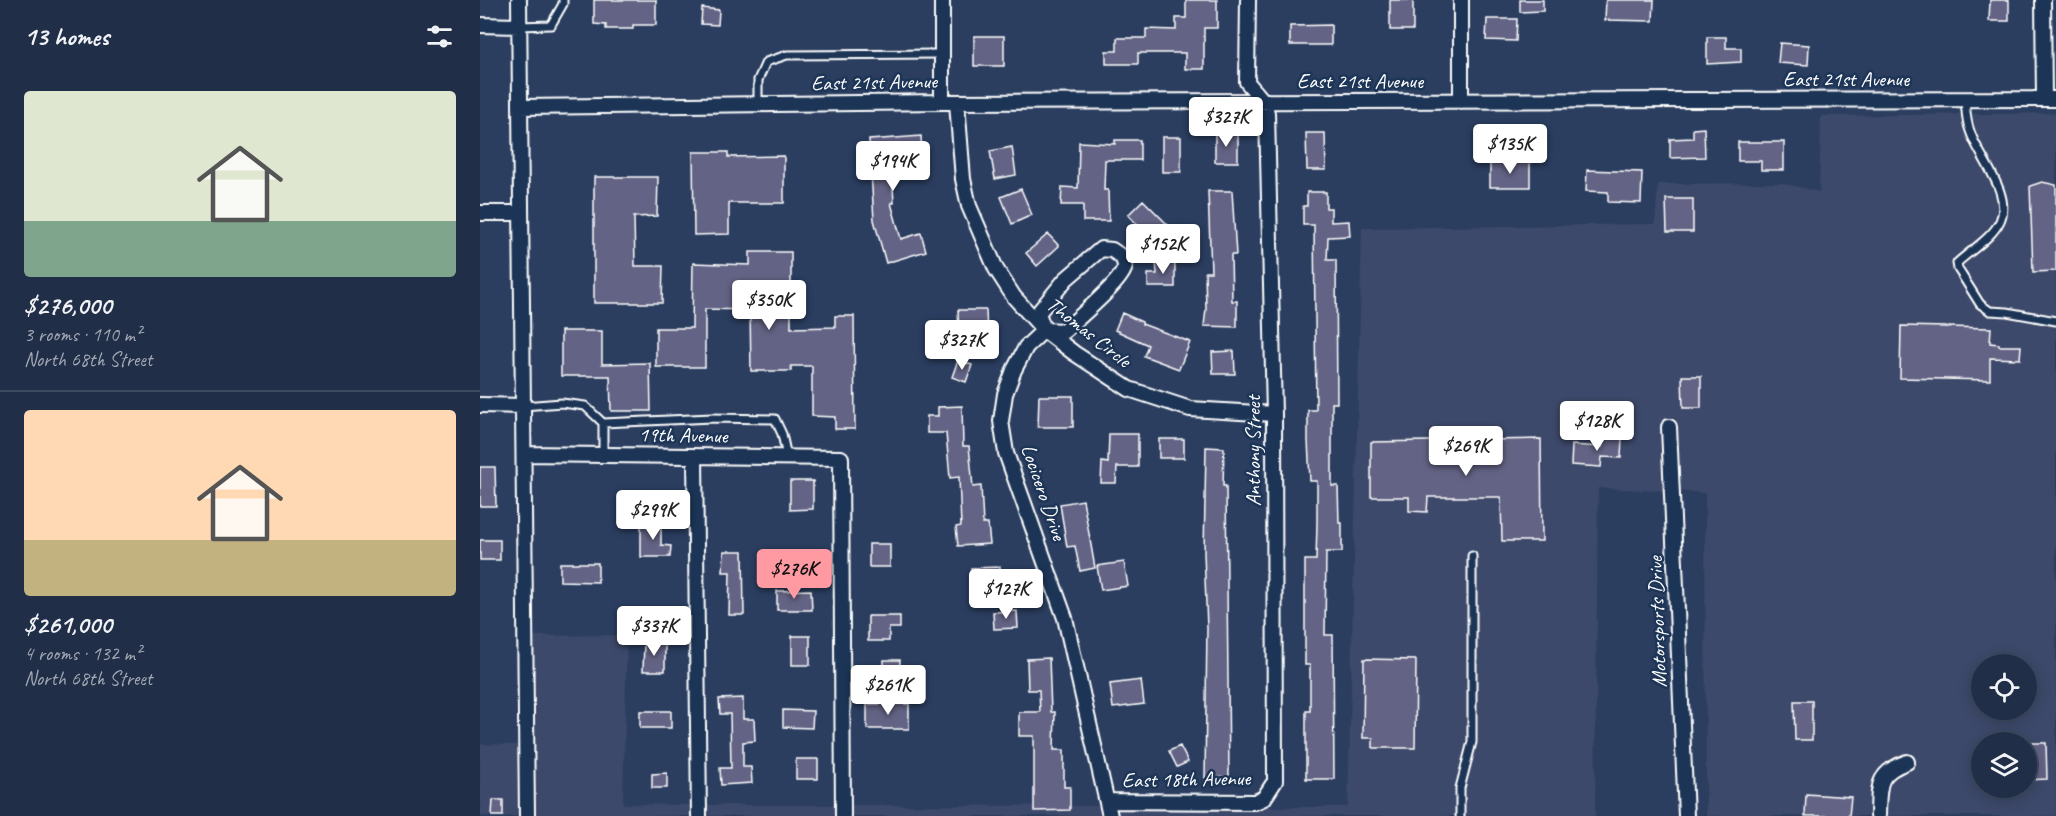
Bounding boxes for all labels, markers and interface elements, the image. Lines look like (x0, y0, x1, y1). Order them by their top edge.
text: 13 homes (24, 20, 109, 53)
icon: filters (423, 20, 456, 53)
street label: East 21st Avenue (1783, 66, 1910, 92)
street label: East 21st Avenue (811, 68, 938, 96)
street label: East 21st Avenue (1297, 68, 1424, 94)
pin: $327K (1184, 97, 1268, 148)
text: $327K (1203, 104, 1249, 129)
pin: $135K (1468, 124, 1552, 175)
icon: home (186, 130, 294, 238)
text: $135K (1487, 131, 1533, 156)
pin: $194K (851, 141, 935, 192)
text: $194K (870, 148, 916, 173)
pin: $152K (1121, 224, 1205, 275)
text: $152K (1140, 231, 1186, 256)
pin: $350K (727, 280, 811, 331)
text: $350K (746, 287, 792, 312)
text: $276,000 (24, 289, 112, 322)
street label: Thomas Circle (1042, 291, 1138, 374)
pin: $327K (920, 320, 1004, 371)
text: 3 rooms · 110 m² (24, 322, 141, 347)
text: $327K (939, 327, 985, 352)
text: North 68th Street (24, 347, 152, 372)
street label: Anthony Street (1240, 394, 1266, 506)
pin: $128K (1555, 401, 1639, 452)
text: $128K (1574, 408, 1620, 433)
street label: 19th Avenue (638, 421, 729, 449)
pin: $269K (1424, 426, 1508, 477)
text: $269K (1443, 433, 1489, 458)
street label: Locicero Drive (1015, 441, 1073, 544)
icon: home (186, 449, 294, 557)
pin: $299K (611, 490, 695, 541)
text: $299K (630, 497, 676, 522)
pin: $276K (752, 549, 836, 600)
street label: Motorsports Drive (1642, 555, 1672, 688)
text: $276K (771, 556, 817, 581)
pin: $127K (964, 569, 1048, 620)
text: $127K (983, 576, 1029, 601)
pin: $337K (612, 606, 696, 657)
text: $261,000 (24, 608, 112, 641)
text: $337K (631, 613, 677, 638)
text: 4 rooms · 132 m² (24, 641, 141, 666)
map controls (1971, 654, 2037, 798)
button: locate (1971, 654, 2037, 720)
pin: $261K (846, 665, 930, 716)
text: North 68th Street (24, 666, 152, 691)
text: $261K (865, 672, 911, 697)
button: layers (1971, 732, 2037, 798)
street label: East 18th Avenue (1122, 765, 1252, 793)

